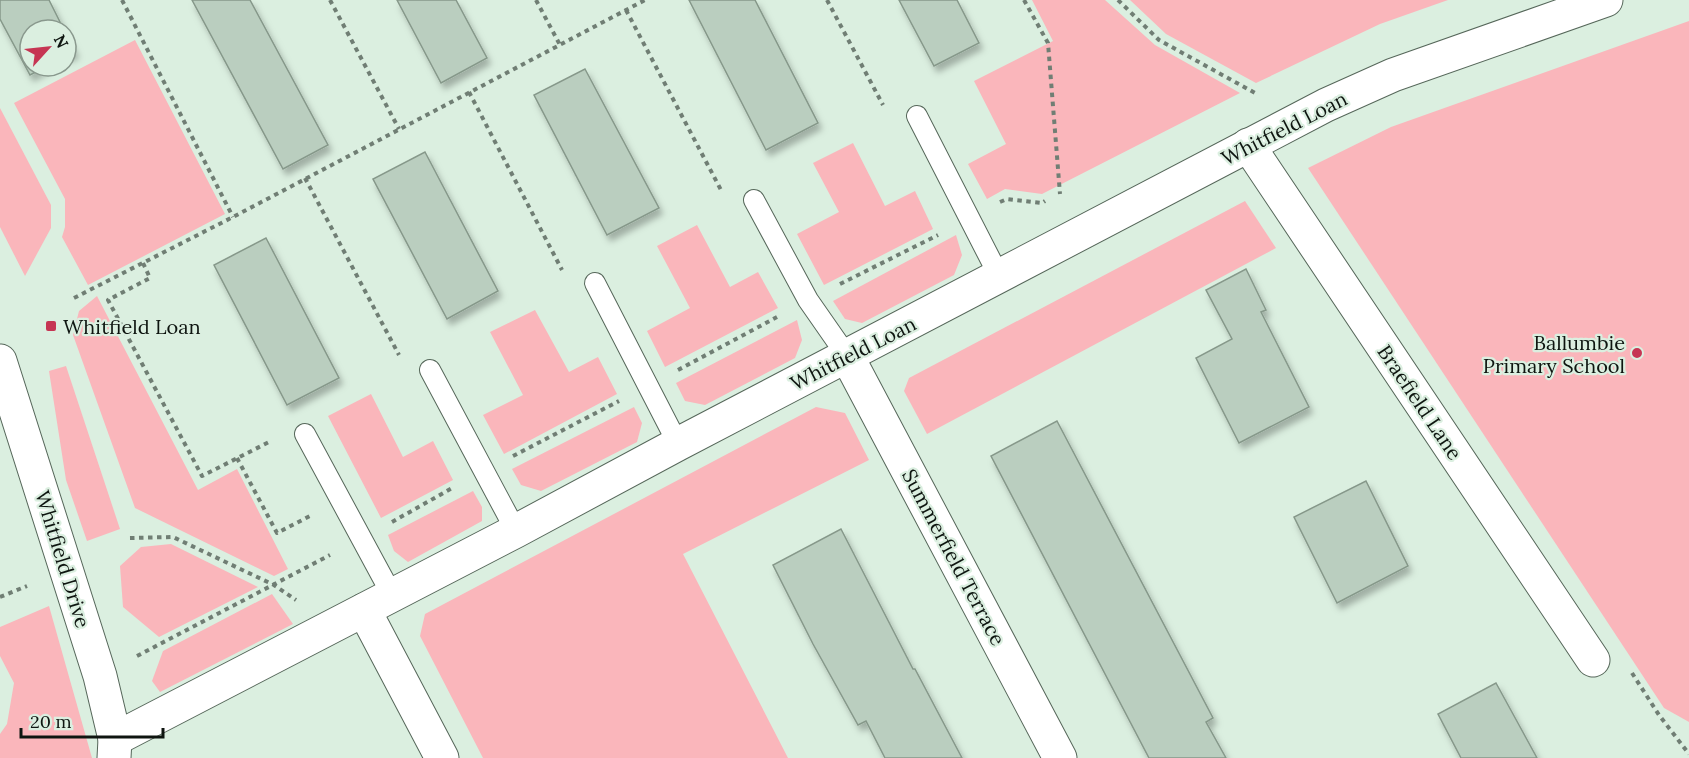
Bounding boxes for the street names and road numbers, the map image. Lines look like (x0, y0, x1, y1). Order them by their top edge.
street label: Whitfield Loan (1217, 86, 1351, 170)
street label: Whitfield Loan (786, 311, 920, 395)
street label: Braefield Lane (1372, 340, 1468, 464)
street label: Summerfield Terrace (897, 465, 1011, 650)
street label: Whitfield Drive (30, 487, 96, 631)

